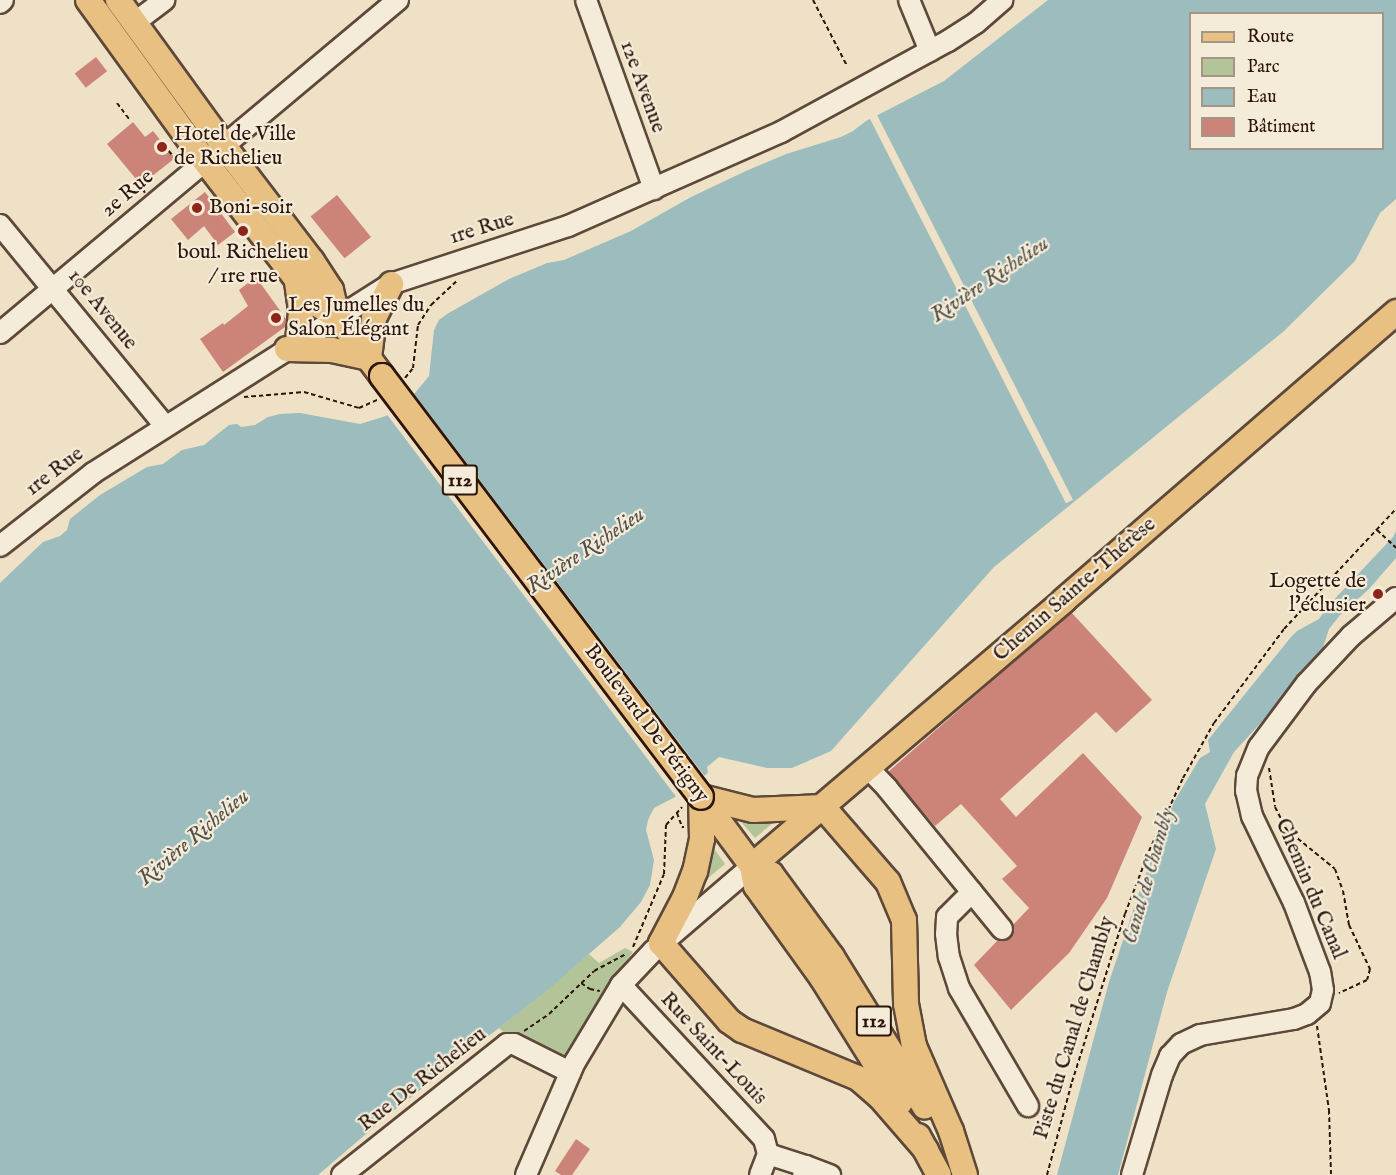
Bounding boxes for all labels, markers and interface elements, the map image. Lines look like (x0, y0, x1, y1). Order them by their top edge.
legend (1189, 12, 1384, 150)
text: Route (1247, 26, 1294, 49)
street label: 12e Avenue (614, 38, 670, 136)
text: Parc (1247, 56, 1279, 79)
text: Eau (1247, 86, 1277, 109)
text: Bâtiment (1247, 116, 1316, 139)
place label: Hotel de Ville de Richelieu (174, 122, 296, 172)
marker: Hotel de Ville de Richelieu (155, 140, 169, 154)
street label: 2e Rue (97, 165, 159, 223)
place label: Boni-soir (209, 195, 293, 221)
marker: Boni-soir (190, 201, 204, 215)
street label: 1re Rue (447, 207, 517, 251)
marker: boul. Richelieu / 1re rue (236, 224, 250, 238)
water label: Rivière Richelieu (926, 231, 1054, 329)
place label: boul. Richelieu / 1re rue (177, 240, 309, 290)
street label: 10e Avenue (62, 265, 142, 355)
place label: Les Jumelles du Salon Élégant (288, 293, 424, 343)
marker: Les Jumelles du Salon Élégant (269, 311, 283, 325)
street label: 1re Rue (21, 442, 89, 502)
road number: 112 (440, 463, 480, 497)
water label: Rivière Richelieu (522, 502, 650, 600)
street label: Chemin Sainte-Thérèse (989, 513, 1161, 667)
place label: Logette de l'éclusier (1269, 569, 1366, 619)
marker: Logette de l'éclusier (1371, 587, 1385, 601)
street label: Boulevard De Périgny (578, 640, 714, 808)
water label: Rivière Richelieu (133, 784, 255, 892)
water label: Canal de Chambly (1117, 805, 1181, 947)
street label: Chemin du Canal (1269, 815, 1351, 963)
street label: Piste du Canal de Chambly (1029, 914, 1121, 1142)
street label: Rue Saint-Louis (654, 987, 772, 1111)
road number: 112 (854, 1004, 894, 1038)
street label: Rue De Richelieu (354, 1022, 492, 1138)

